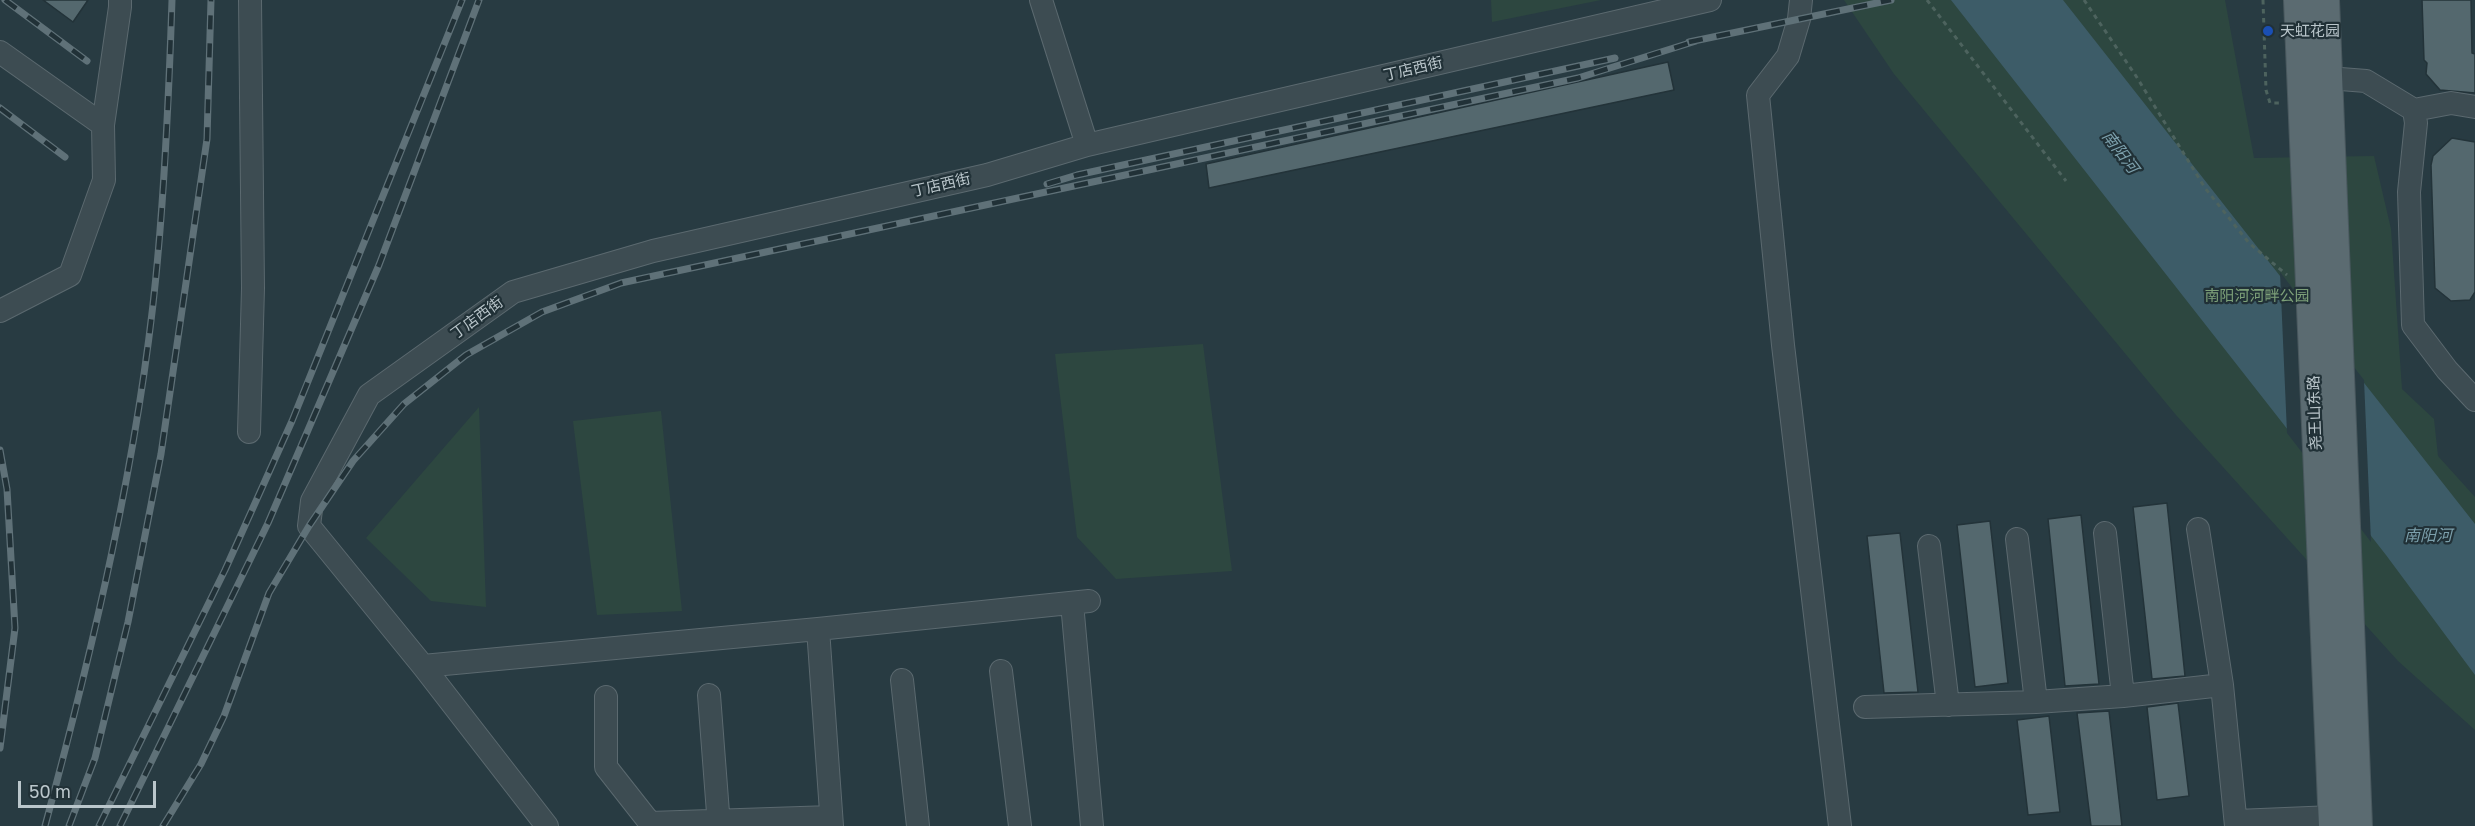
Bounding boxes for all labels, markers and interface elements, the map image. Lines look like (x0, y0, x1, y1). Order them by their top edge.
place label: 天虹花园 (2280, 22, 2340, 40)
marker: 天虹花园 (2261, 24, 2275, 38)
street label: 丁店西街 (1382, 53, 1444, 85)
water label: 南阳河 (2098, 127, 2142, 177)
street label: 丁店西街 (910, 169, 972, 201)
park label: 南阳河河畔公园 (2205, 287, 2309, 305)
street label: 丁店西街 (447, 293, 507, 343)
street label: 尧王山东路 (2305, 375, 2325, 451)
water label: 南阳河 (2404, 526, 2452, 546)
scale bar (21, 769, 159, 807)
text: 50 m (29, 780, 71, 802)

